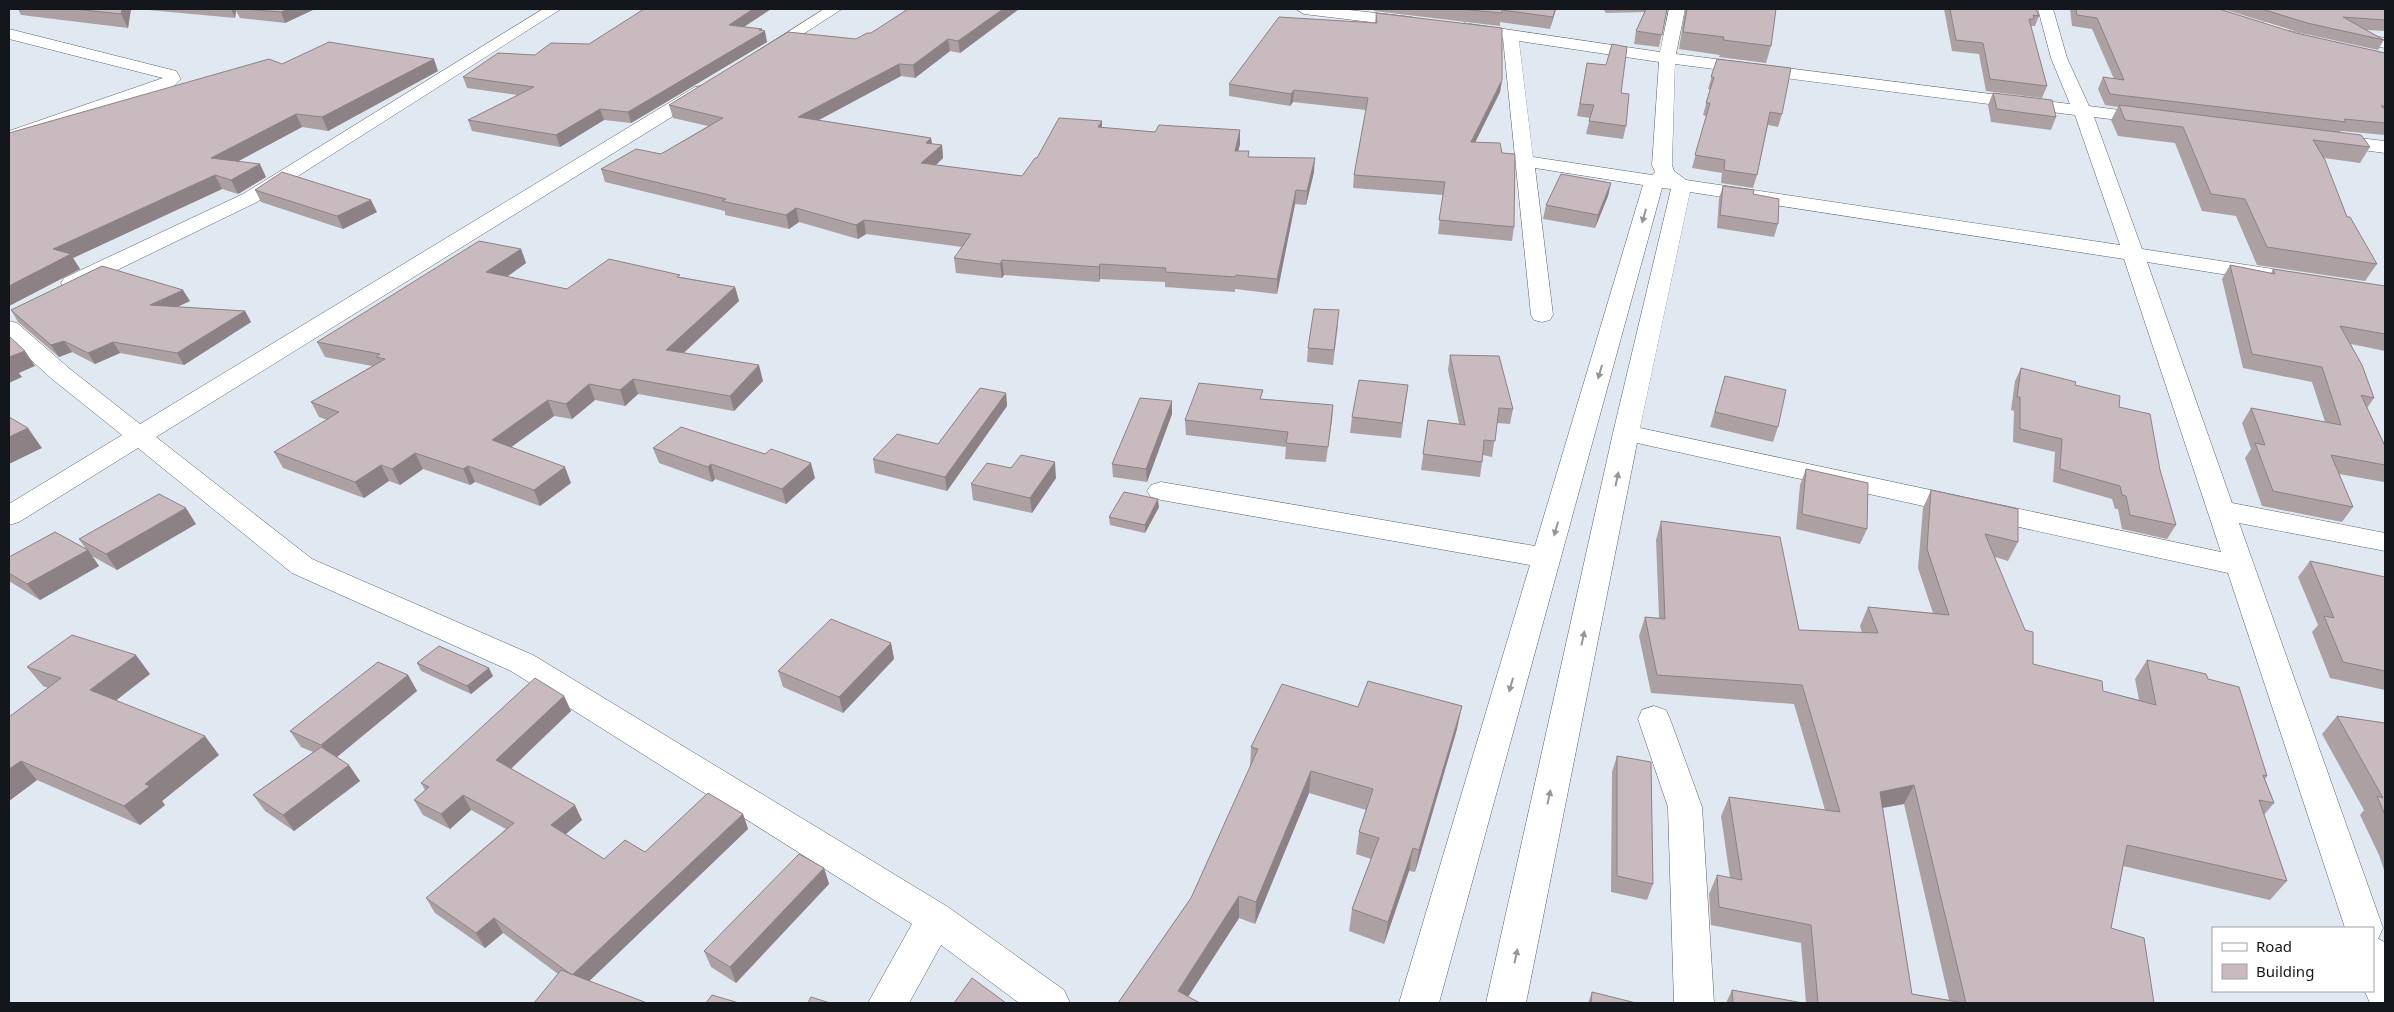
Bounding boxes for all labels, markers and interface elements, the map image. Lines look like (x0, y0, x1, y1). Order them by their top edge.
one-way arrow (1640, 209, 1648, 224)
one-way arrow (1596, 365, 1604, 380)
one-way arrow (1613, 470, 1621, 486)
one-way arrow (1551, 521, 1559, 536)
one-way arrow (1579, 630, 1587, 645)
one-way arrow (1506, 678, 1514, 693)
one-way arrow (1546, 788, 1554, 804)
legend (2212, 927, 2374, 992)
text: Road (2256, 936, 2292, 956)
one-way arrow (1512, 948, 1520, 963)
text: Building (2256, 961, 2314, 981)

